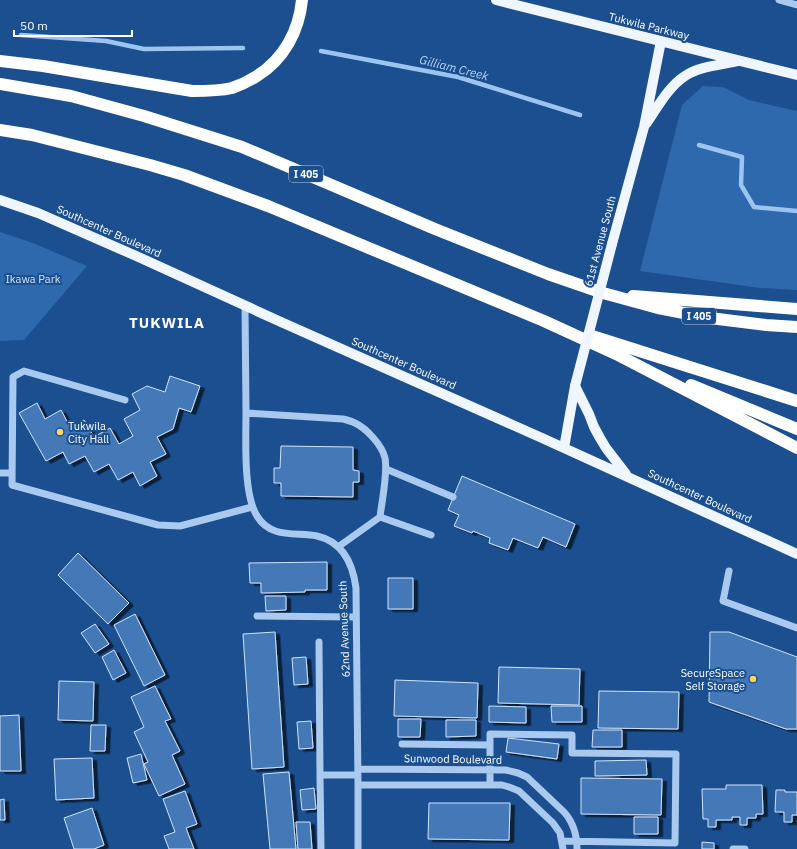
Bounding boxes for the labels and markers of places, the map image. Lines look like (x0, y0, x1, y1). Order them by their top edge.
place label: Tukwila City Hall (68, 419, 109, 446)
marker: Tukwila City Hall (55, 427, 65, 437)
place label: SecureSpace Self Storage (681, 666, 745, 693)
marker: SecureSpace Self Storage (748, 674, 758, 684)

